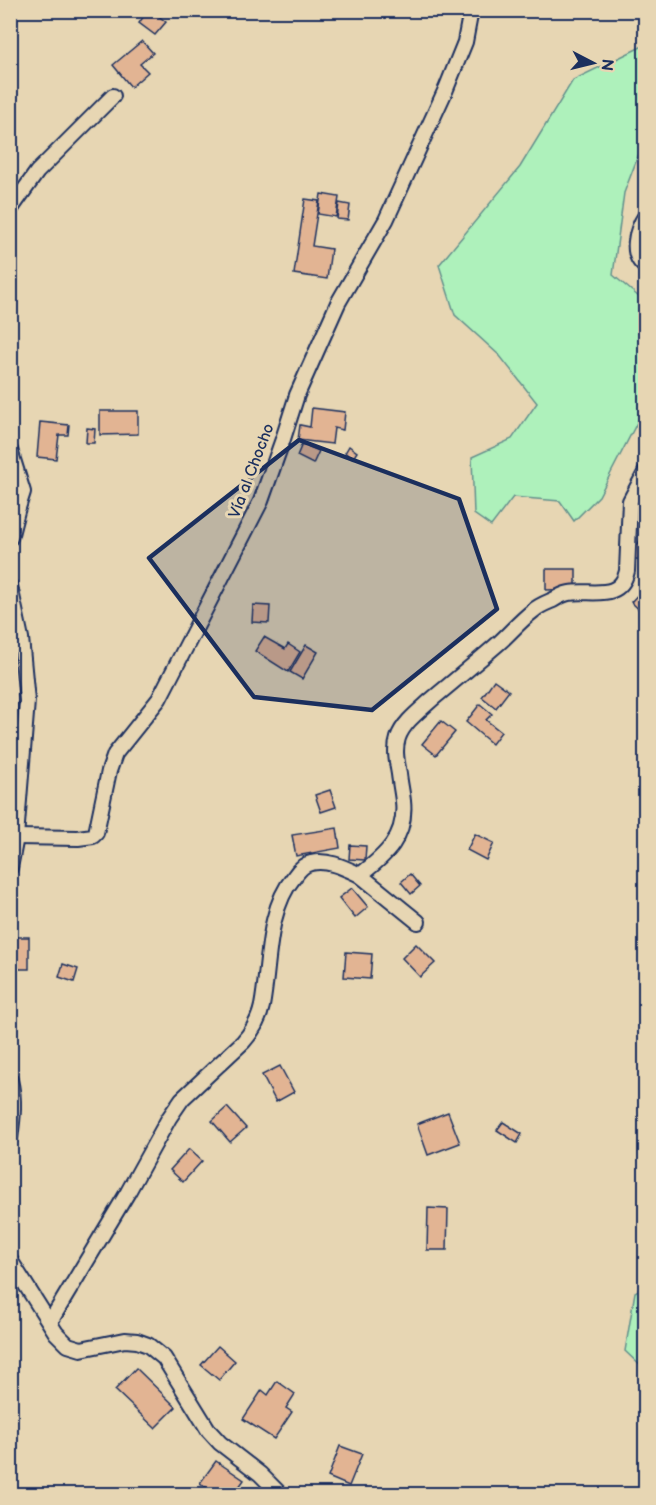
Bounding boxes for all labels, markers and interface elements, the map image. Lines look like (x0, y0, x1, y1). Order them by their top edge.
north arrow (563, 33, 623, 93)
text: N (596, 58, 617, 72)
street label: Vía al Chocho (225, 421, 279, 521)

